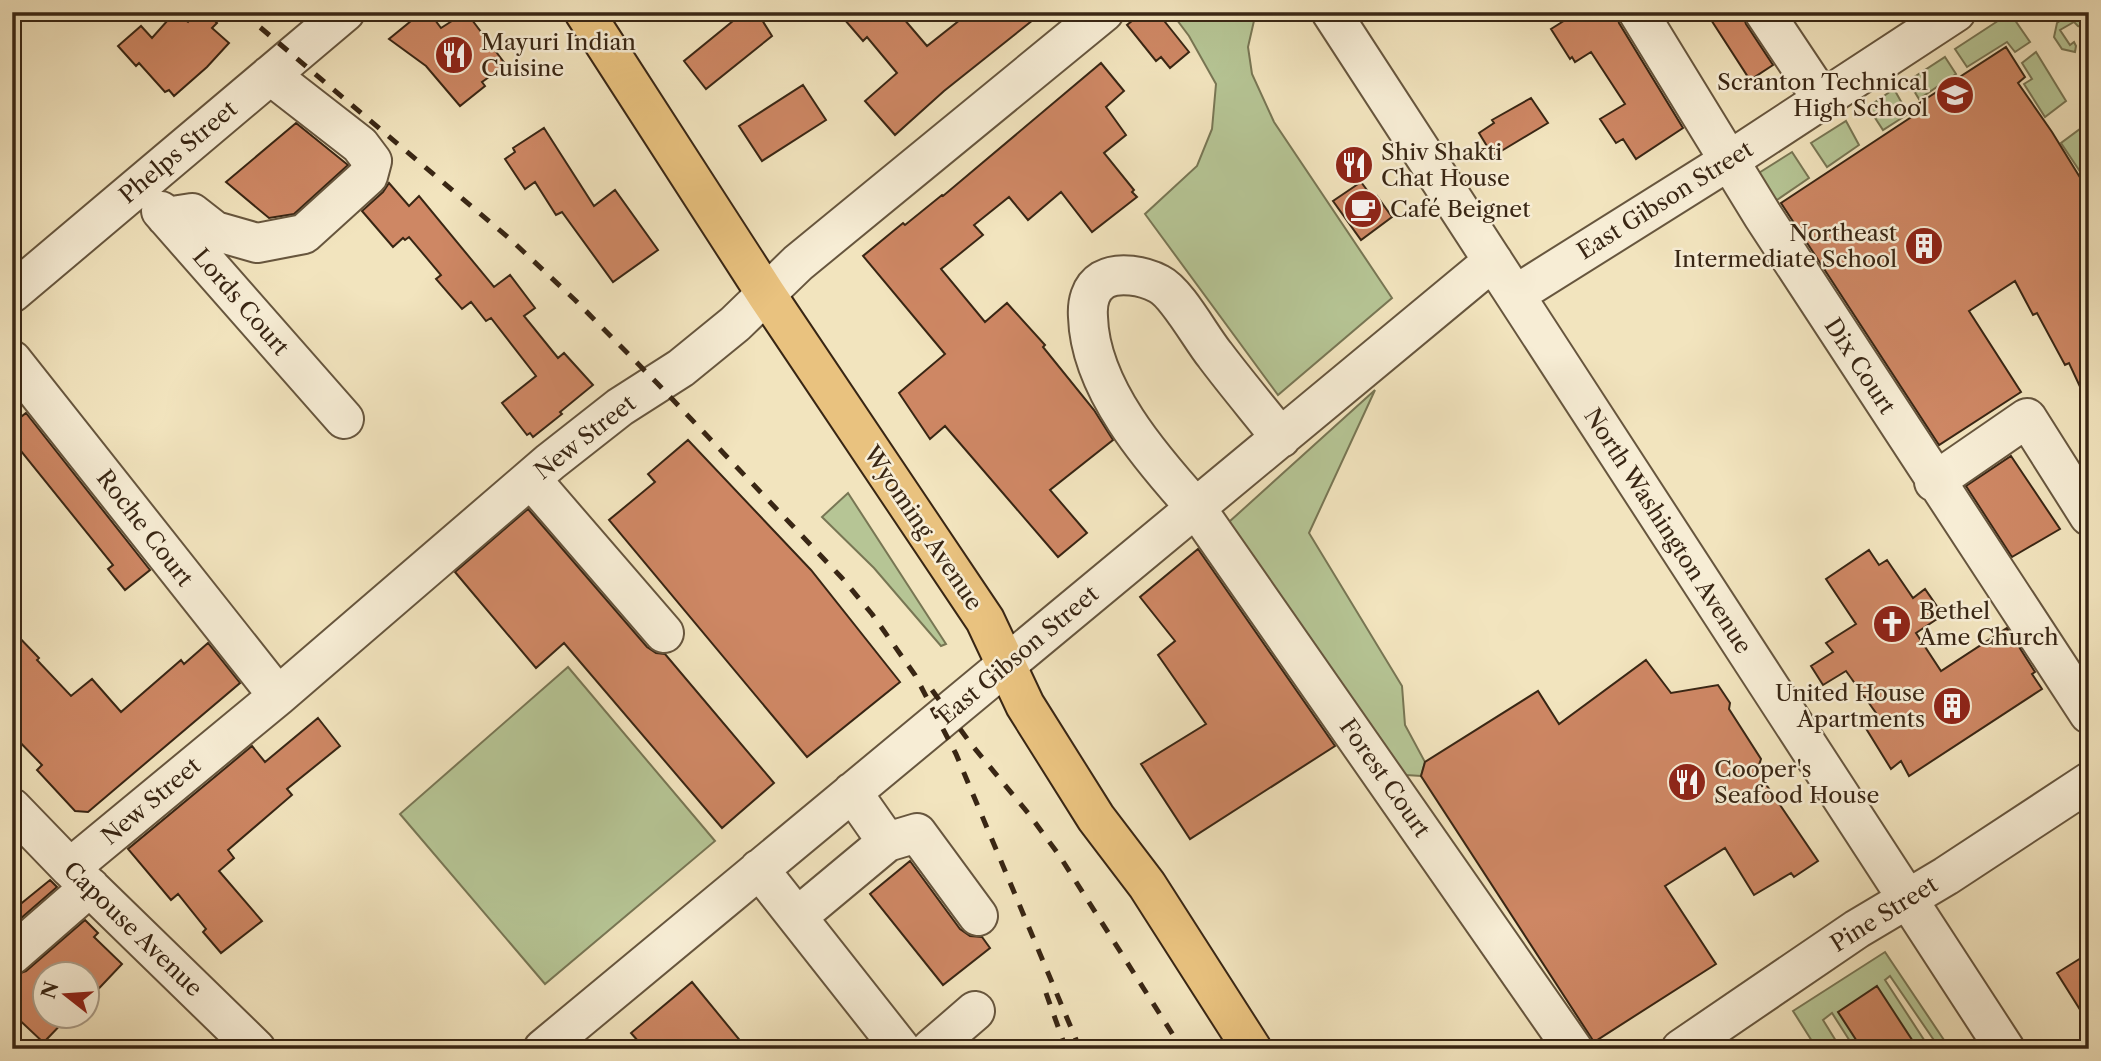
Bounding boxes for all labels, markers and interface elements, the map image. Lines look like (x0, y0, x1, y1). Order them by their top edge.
place label: Mayuri Indian Cuisine (481, 28, 636, 82)
restaurant icon: Mayuri Indian Cuisine (433, 34, 475, 76)
place label: Scranton Technical High School (1717, 68, 1928, 122)
school or university icon: Scranton Technical High School (1934, 74, 1976, 116)
street label: Phelps Street (114, 95, 242, 209)
street label: East Gibson Street (1572, 135, 1758, 265)
place label: Shiv Shakti Chat House (1381, 138, 1510, 192)
restaurant icon: Shiv Shakti Chat House (1333, 144, 1375, 186)
cafe icon: Café Beignet (1342, 188, 1384, 230)
place label: Café Beignet (1390, 195, 1530, 223)
place label: Northeast Intermediate School (1673, 219, 1897, 273)
building icon: Northeast Intermediate School (1903, 225, 1945, 267)
street label: Lords Court (187, 243, 295, 361)
street label: Dix Court (1819, 313, 1901, 419)
street label: New Street (529, 389, 641, 485)
street label: North Washington Avenue (1578, 403, 1758, 659)
street label: Wyoming Avenue (857, 440, 988, 615)
street label: Roche Court (91, 464, 199, 592)
street label: East Gibson Street (932, 580, 1104, 730)
place label: Bethel Ame Church (1918, 597, 2059, 651)
church icon: Bethel Ame Church (1871, 603, 1913, 645)
place label: United House Apartments (1775, 679, 1925, 733)
building icon: United House Apartments (1931, 685, 1973, 727)
street label: Forest Court (1334, 713, 1436, 843)
street label: New Street (96, 752, 206, 850)
place label: Cooper's Seafood House (1714, 755, 1879, 809)
restaurant icon: Cooper's Seafood House (1666, 761, 1708, 803)
street label: Capouse Avenue (58, 856, 208, 1002)
street label: Pine Street (1825, 870, 1943, 958)
north arrow (32, 960, 102, 1030)
text: N (37, 979, 64, 1001)

